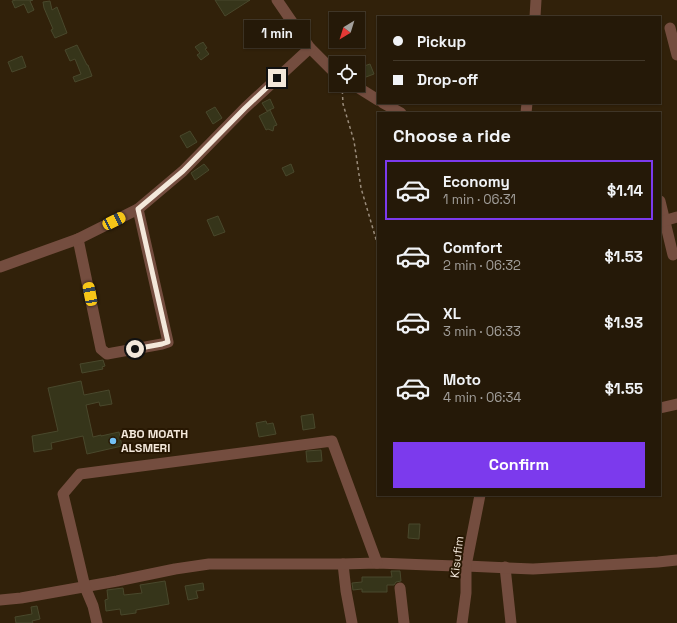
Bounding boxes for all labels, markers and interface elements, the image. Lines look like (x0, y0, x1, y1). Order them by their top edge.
north arrow (329, 12, 365, 48)
map controls (329, 12, 365, 92)
callout: 1 min (244, 20, 310, 48)
text: 1 min (261, 25, 293, 42)
text: Pickup (417, 32, 466, 51)
button: locate (329, 56, 365, 92)
route end (268, 69, 286, 87)
text: Drop-off (417, 70, 478, 89)
text: Choose a ride (393, 124, 511, 147)
icon: car (395, 172, 431, 208)
text: Economy (443, 172, 510, 191)
text: $1.14 (607, 181, 643, 200)
text: 1 min · 06:31 (443, 191, 516, 208)
car (101, 210, 127, 232)
icon: car (395, 238, 431, 274)
text: Comfort (443, 238, 503, 257)
text: $1.53 (605, 247, 643, 266)
text: 2 min · 06:32 (443, 257, 521, 274)
car (82, 281, 98, 307)
icon: car (395, 304, 431, 340)
text: XL (443, 304, 461, 323)
text: $1.93 (604, 313, 643, 332)
text: 3 min · 06:33 (443, 323, 521, 340)
route start (126, 340, 144, 358)
icon: car (395, 370, 431, 406)
text: Moto (443, 370, 481, 389)
text: $1.55 (605, 379, 643, 398)
text: 4 min · 06:34 (443, 389, 521, 406)
place label: ABO MOATH ALSMERI (121, 426, 188, 456)
marker: ABO MOATH ALSMERI (108, 436, 118, 446)
button: Confirm (393, 442, 645, 488)
street label: Kisufim (446, 535, 468, 579)

